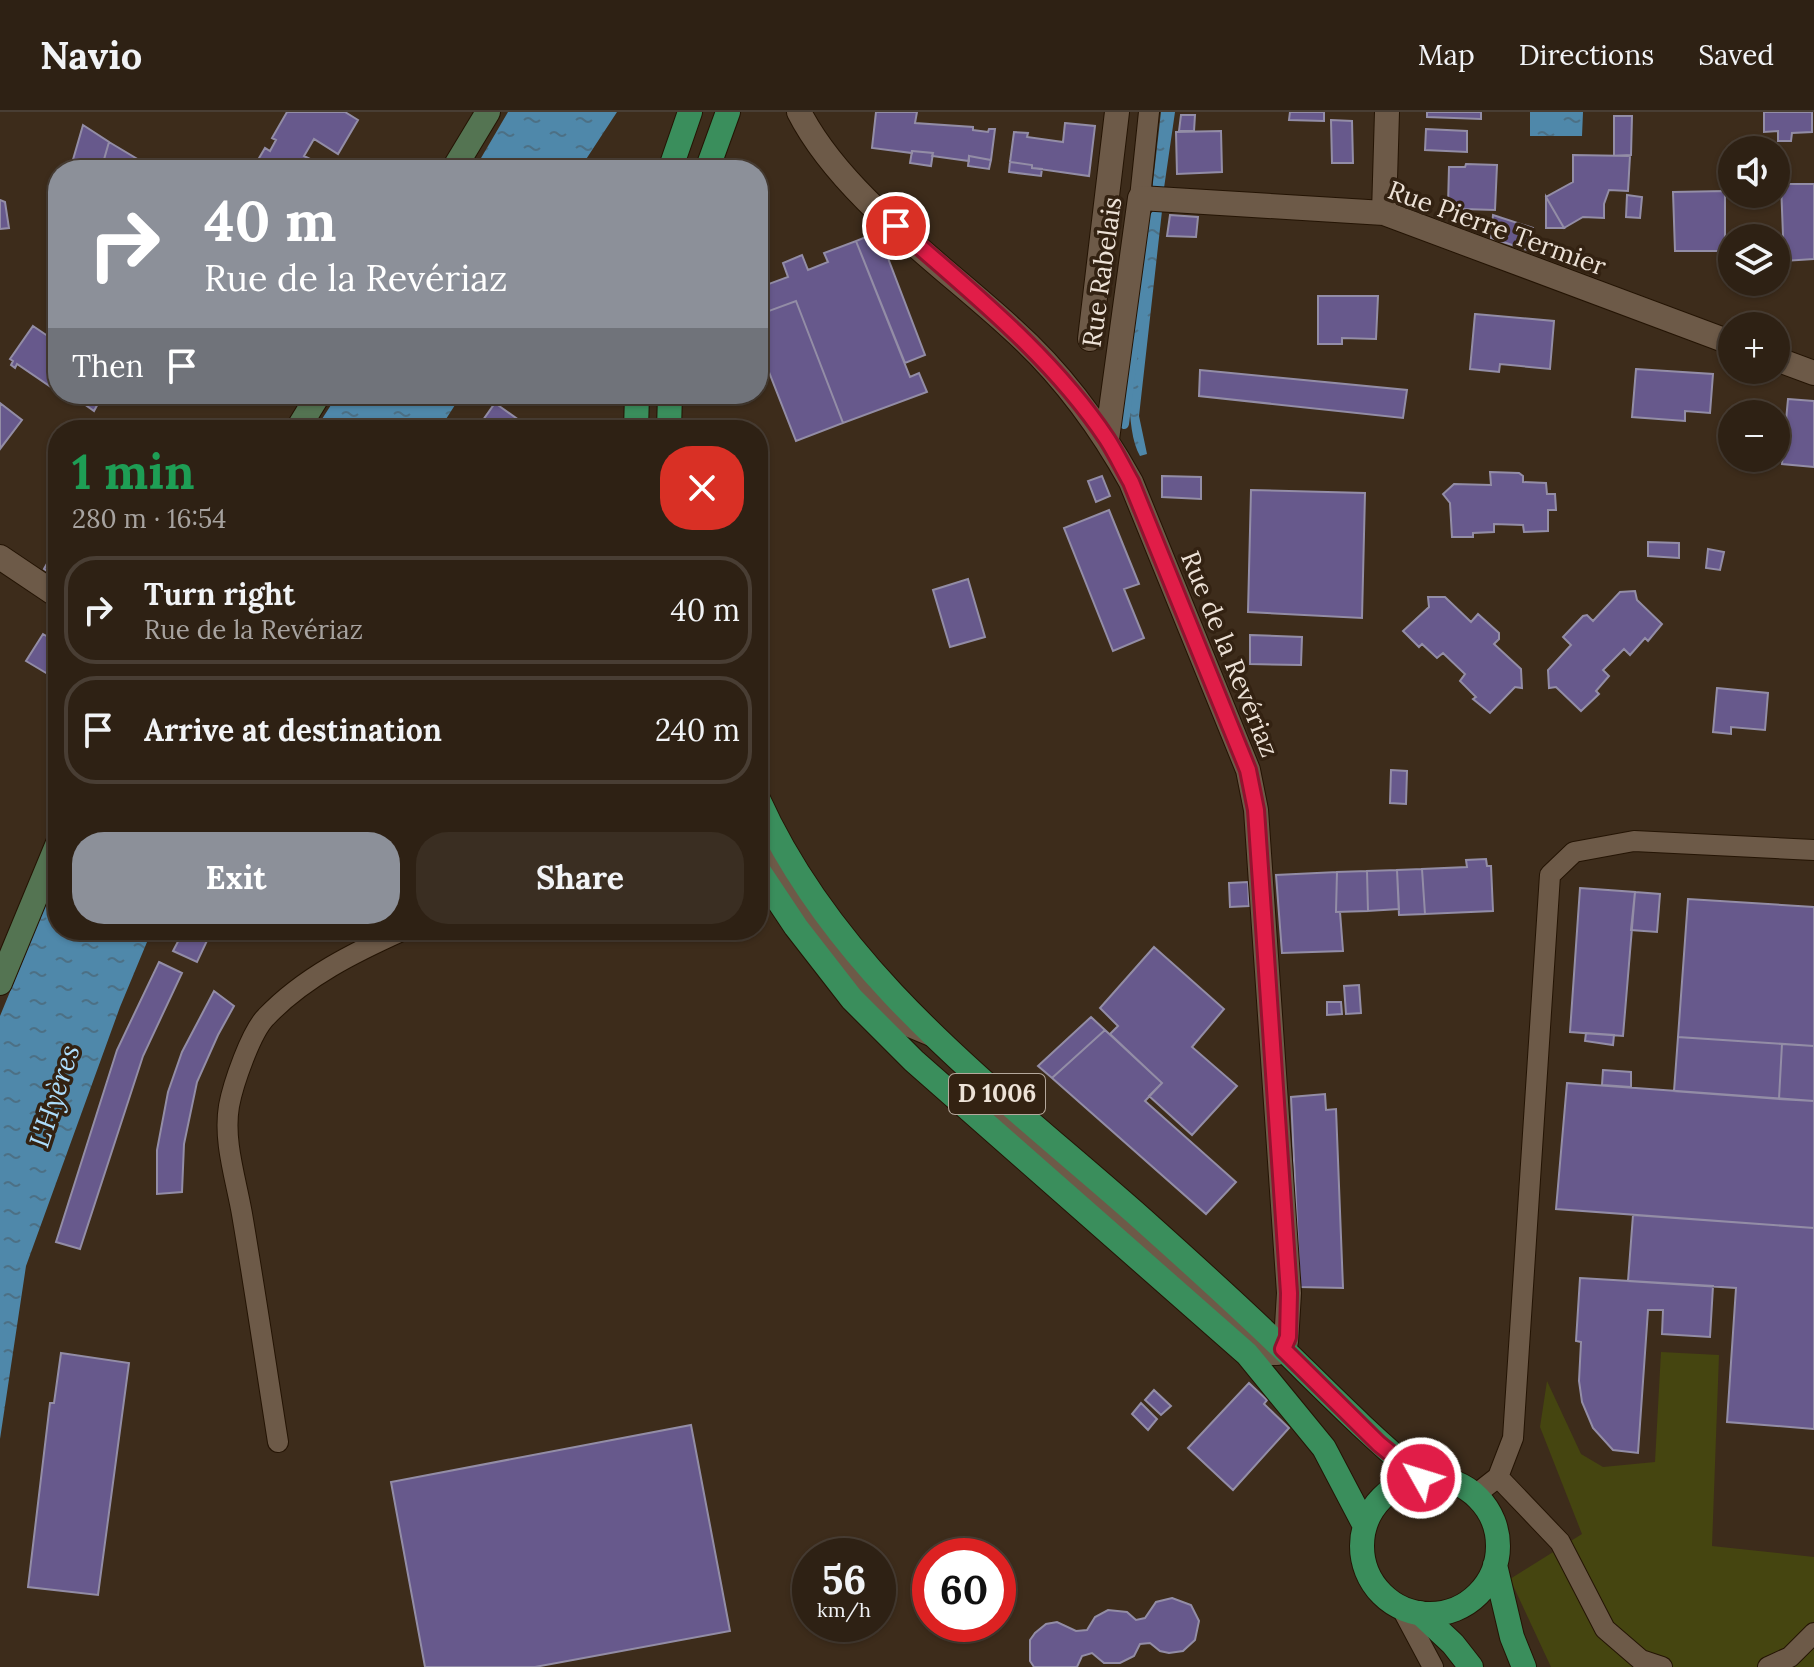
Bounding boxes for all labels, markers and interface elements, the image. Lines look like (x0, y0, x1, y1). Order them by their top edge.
text: Navio (40, 31, 142, 79)
text: Map (1418, 37, 1475, 73)
text: Directions (1519, 37, 1654, 73)
text: Saved (1698, 37, 1774, 73)
map controls (1718, 136, 1790, 472)
button: sound (1718, 136, 1790, 208)
street label: Rue Pierre Termier (1384, 173, 1611, 283)
text: 40 m (204, 185, 337, 256)
icon: right (72, 192, 176, 296)
pin (862, 192, 930, 260)
street label: Rue Rabelais (1075, 195, 1128, 349)
icon: arrive (874, 204, 918, 248)
button: layers (1718, 224, 1790, 296)
text: Rue de la Revériaz (204, 255, 507, 301)
button: + (1718, 312, 1790, 384)
icon: arrive (160, 344, 204, 388)
text: Then (72, 347, 144, 385)
button: − (1718, 400, 1790, 472)
text: 1 min (72, 441, 195, 502)
button: close (660, 446, 744, 530)
text: 280 m · 16:54 (72, 502, 226, 535)
street label: Rue de la Revériaz (1174, 546, 1287, 762)
text: Turn right (144, 575, 295, 613)
icon: right (76, 588, 120, 632)
text: 40 m (670, 591, 740, 629)
text: Rue de la Revériaz (144, 613, 363, 646)
icon: arrive (76, 708, 120, 752)
text: Arrive at destination (144, 711, 442, 749)
text: 240 m (655, 711, 740, 749)
button: Exit (72, 832, 400, 924)
button: Share (416, 832, 744, 924)
water label: L'Hyères (20, 1040, 88, 1152)
road number: D 1006 (949, 1074, 1045, 1114)
position arrow (1379, 1436, 1463, 1520)
speed limit sign: 60 (912, 1538, 1016, 1642)
text: 56 (822, 1554, 866, 1605)
text: km/h (817, 1597, 871, 1622)

